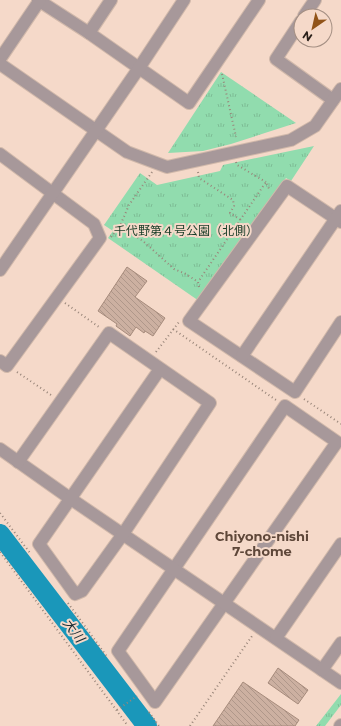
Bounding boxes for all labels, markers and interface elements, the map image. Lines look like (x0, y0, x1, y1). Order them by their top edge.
north arrow (293, 8, 333, 48)
text: N (300, 28, 315, 45)
park label: 千代野第４号公園（北側） (114, 223, 258, 238)
district label: Chiyono-nishi 7-chome (215, 528, 309, 559)
water label: 大川 (60, 615, 89, 647)

